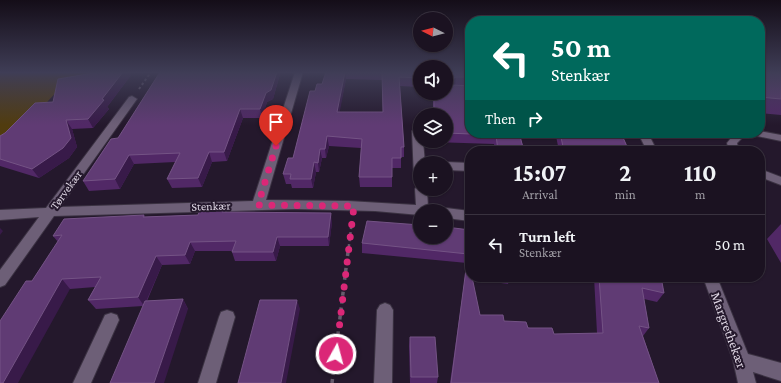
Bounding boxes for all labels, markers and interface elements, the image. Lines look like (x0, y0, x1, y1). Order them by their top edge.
north arrow (413, 12, 453, 52)
map controls (413, 12, 453, 244)
icon: left (485, 32, 537, 84)
text: 50 m (551, 32, 611, 63)
button: sound (413, 60, 453, 100)
text: Stenkær (551, 65, 610, 85)
pin (259, 105, 293, 146)
button: layers (413, 108, 453, 148)
icon: right (524, 108, 546, 130)
icon: arrive (265, 111, 287, 133)
text: Then (485, 111, 516, 127)
button: + (413, 156, 453, 196)
text: 15:07 (513, 159, 566, 186)
text: 2 (619, 159, 631, 186)
text: 110 (684, 159, 717, 186)
street label: Tørvekær (47, 167, 85, 212)
text: Arrival (522, 187, 558, 202)
text: min (615, 187, 636, 202)
text: m (695, 187, 706, 202)
street label: Stenkær (191, 198, 232, 214)
button: − (413, 204, 453, 244)
text: Turn left (519, 229, 575, 245)
icon: left (485, 234, 507, 256)
text: 50 m (715, 237, 745, 253)
text: Stenkær (519, 245, 562, 260)
street label: Margrethekær (708, 290, 750, 370)
position arrow (315, 333, 357, 375)

